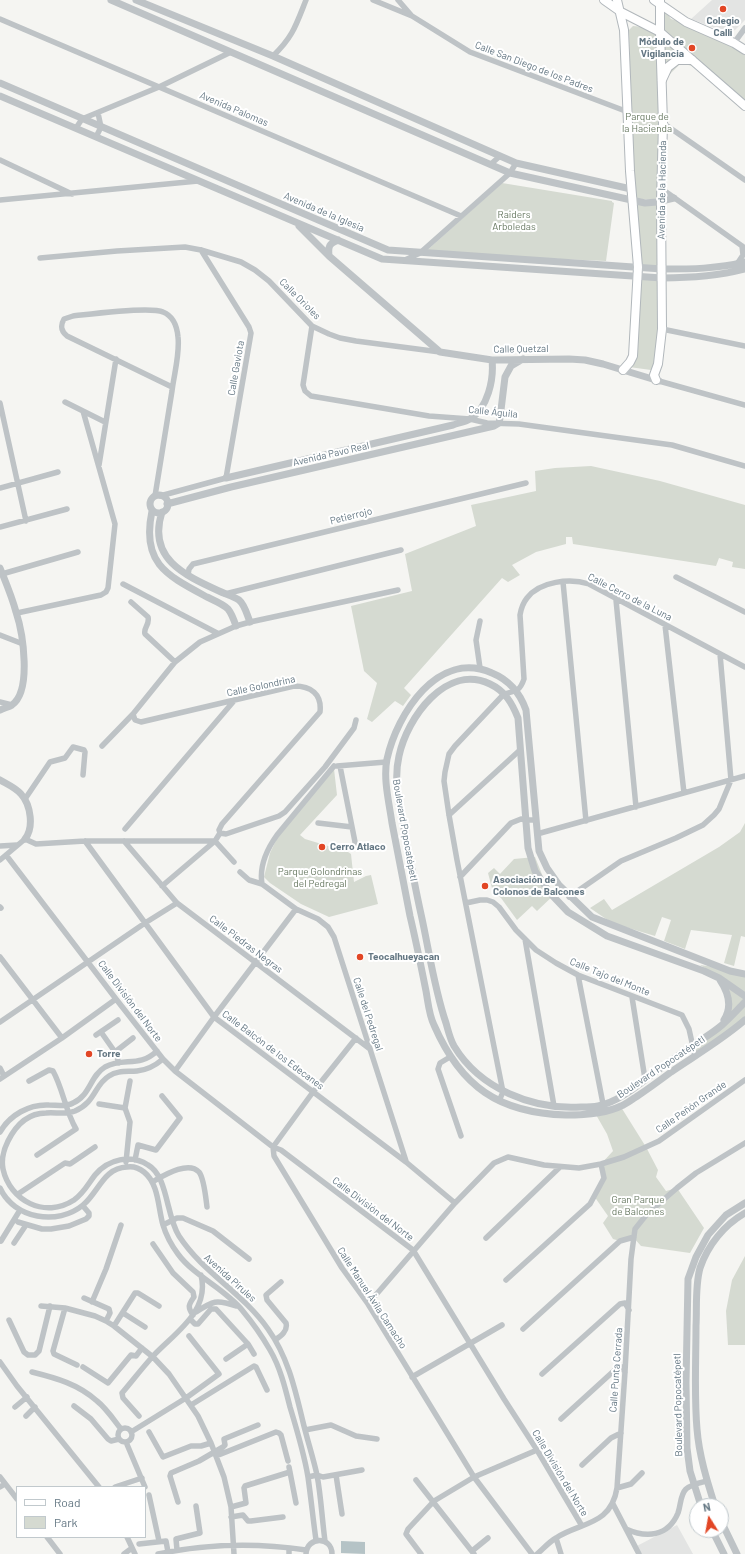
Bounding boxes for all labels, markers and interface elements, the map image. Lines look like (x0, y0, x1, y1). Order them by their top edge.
marker: Colegio Calli (718, 4, 728, 14)
place label: Colegio Calli (706, 15, 740, 38)
place label: Módulo de Vigilancia (639, 36, 684, 60)
street label: Calle San Diego de los Padres (473, 39, 595, 95)
marker: Módulo de Vigilancia (687, 43, 697, 53)
street label: Avenida Palomas (198, 89, 270, 129)
park label: Parque de la Hacienda (622, 111, 672, 134)
street label: Avenida de la Hacienda (655, 140, 669, 240)
street label: Avenida de la Iglesia (282, 190, 366, 234)
park label: Raiders Arboledas (492, 209, 536, 232)
street label: Calle Orioles (277, 276, 323, 322)
street label: Calle Gaviota (225, 340, 247, 396)
street label: Calle Quetzal (493, 343, 549, 355)
street label: Calle Águila (468, 403, 518, 421)
street label: Avenida Pavo Real (292, 439, 370, 469)
street label: Petierrojo (329, 505, 373, 527)
street label: Calle Cerro de la Luna (586, 571, 674, 623)
street label: Calle Golondrina (226, 673, 296, 699)
street label: Boulevard Popocatépetl (390, 778, 420, 882)
place label: Cerro Atlaco (330, 841, 385, 853)
marker: Cerro Atlaco (317, 842, 327, 852)
park label: Parque Golondrinas del Pedregal (278, 866, 362, 890)
place label: Asociación de Colonos de Balcones (493, 874, 584, 898)
marker: Asociación de Colonos de Balcones (480, 881, 490, 891)
street label: Calle Piedras Negras (207, 912, 285, 976)
place label: Teocalhueyacan (368, 951, 439, 963)
marker: Teocalhueyacan (355, 952, 365, 962)
street label: Calle Tajo del Monte (568, 955, 652, 999)
street label: Calle División del Norte (95, 958, 165, 1044)
street label: Calle del Pedregal (350, 976, 386, 1052)
street label: Calle Balcón de los Edecanes (220, 1008, 326, 1092)
street label: Boulevard Popocatépetl (615, 1033, 707, 1101)
place label: Torre (97, 1048, 121, 1060)
marker: Torre (84, 1049, 94, 1059)
street label: Calle Peñón Grande (653, 1078, 729, 1136)
street label: Calle División del Norte (330, 1174, 416, 1244)
park label: Gran Parque de Balcones (612, 1194, 664, 1218)
street label: Calle Manuel Ávila Camacho (335, 1245, 409, 1351)
street label: Avenida Pirules (201, 1251, 259, 1305)
street label: Calle Punta Cerrada (607, 1327, 625, 1413)
street label: Boulevard Popocatépetl (671, 1353, 685, 1457)
street label: Calle División del Norte (529, 1427, 591, 1519)
legend (16, 1486, 146, 1538)
text: Road (54, 1495, 81, 1509)
north arrow (689, 1498, 729, 1538)
text: N (702, 1500, 712, 1514)
text: Park (54, 1515, 78, 1529)

